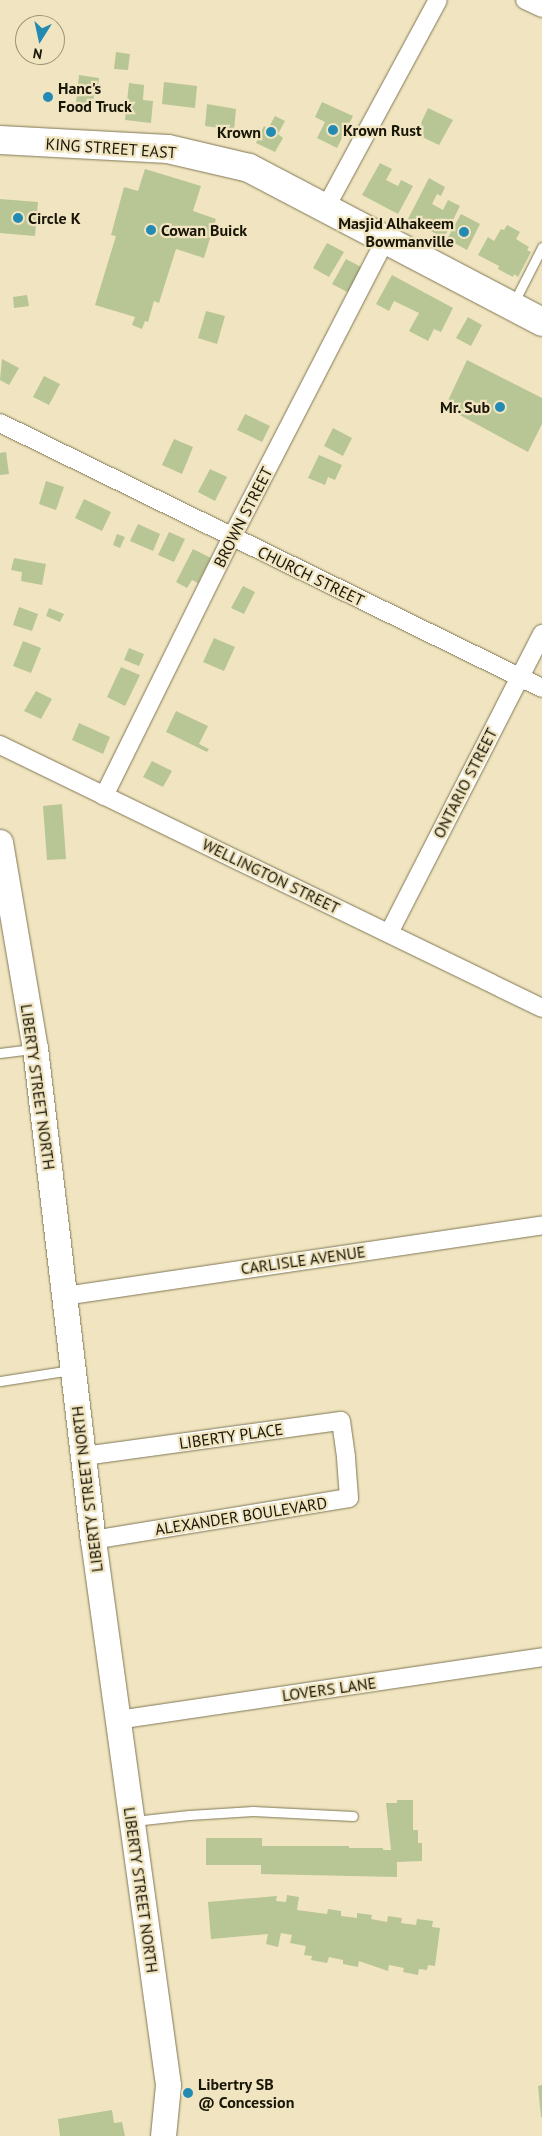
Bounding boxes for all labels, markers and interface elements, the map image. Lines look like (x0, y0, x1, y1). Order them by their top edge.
north arrow (15, 15, 65, 65)
text: N (31, 44, 44, 63)
place label: Hanc's Food Truck (58, 78, 132, 116)
marker: Hanc's Food Truck (42, 91, 54, 103)
place label: Krown Rust (343, 120, 422, 140)
place label: Krown (217, 122, 261, 142)
marker: Krown Rust (327, 124, 339, 136)
marker: Krown (265, 126, 277, 138)
street label: KING STREET EAST (45, 134, 177, 162)
place label: Circle K (28, 208, 81, 228)
marker: Circle K (12, 212, 24, 224)
place label: Masjid Alhakeem Bowmanville (337, 213, 454, 251)
place label: Cowan Buick (161, 220, 247, 240)
marker: Cowan Buick (145, 224, 157, 236)
marker: Masjid Alhakeem Bowmanville (458, 226, 470, 238)
place label: Mr. Sub (439, 397, 490, 417)
marker: Mr. Sub (494, 401, 506, 413)
street label: BROWN STREET (209, 464, 277, 570)
street label: CHURCH STREET (255, 542, 367, 610)
street label: ONTARIO STREET (429, 725, 501, 841)
street label: WELLINGTON STREET (199, 834, 343, 918)
street label: LIBERTY STREET NORTH (17, 1002, 59, 1172)
street label: CARLISLE AVENUE (239, 1242, 367, 1278)
street label: LIBERTY STREET NORTH (67, 1404, 107, 1574)
street label: LIBERTY PLACE (178, 1419, 284, 1453)
street label: ALEXANDER BOULEVARD (154, 1493, 328, 1539)
street label: LOVERS LANE (281, 1673, 377, 1705)
street label: LIBERTY STREET NORTH (120, 1805, 162, 1975)
place label: Libertry SB @ Concession (198, 2074, 295, 2112)
marker: Libertry SB @ Concession (182, 2087, 194, 2099)

